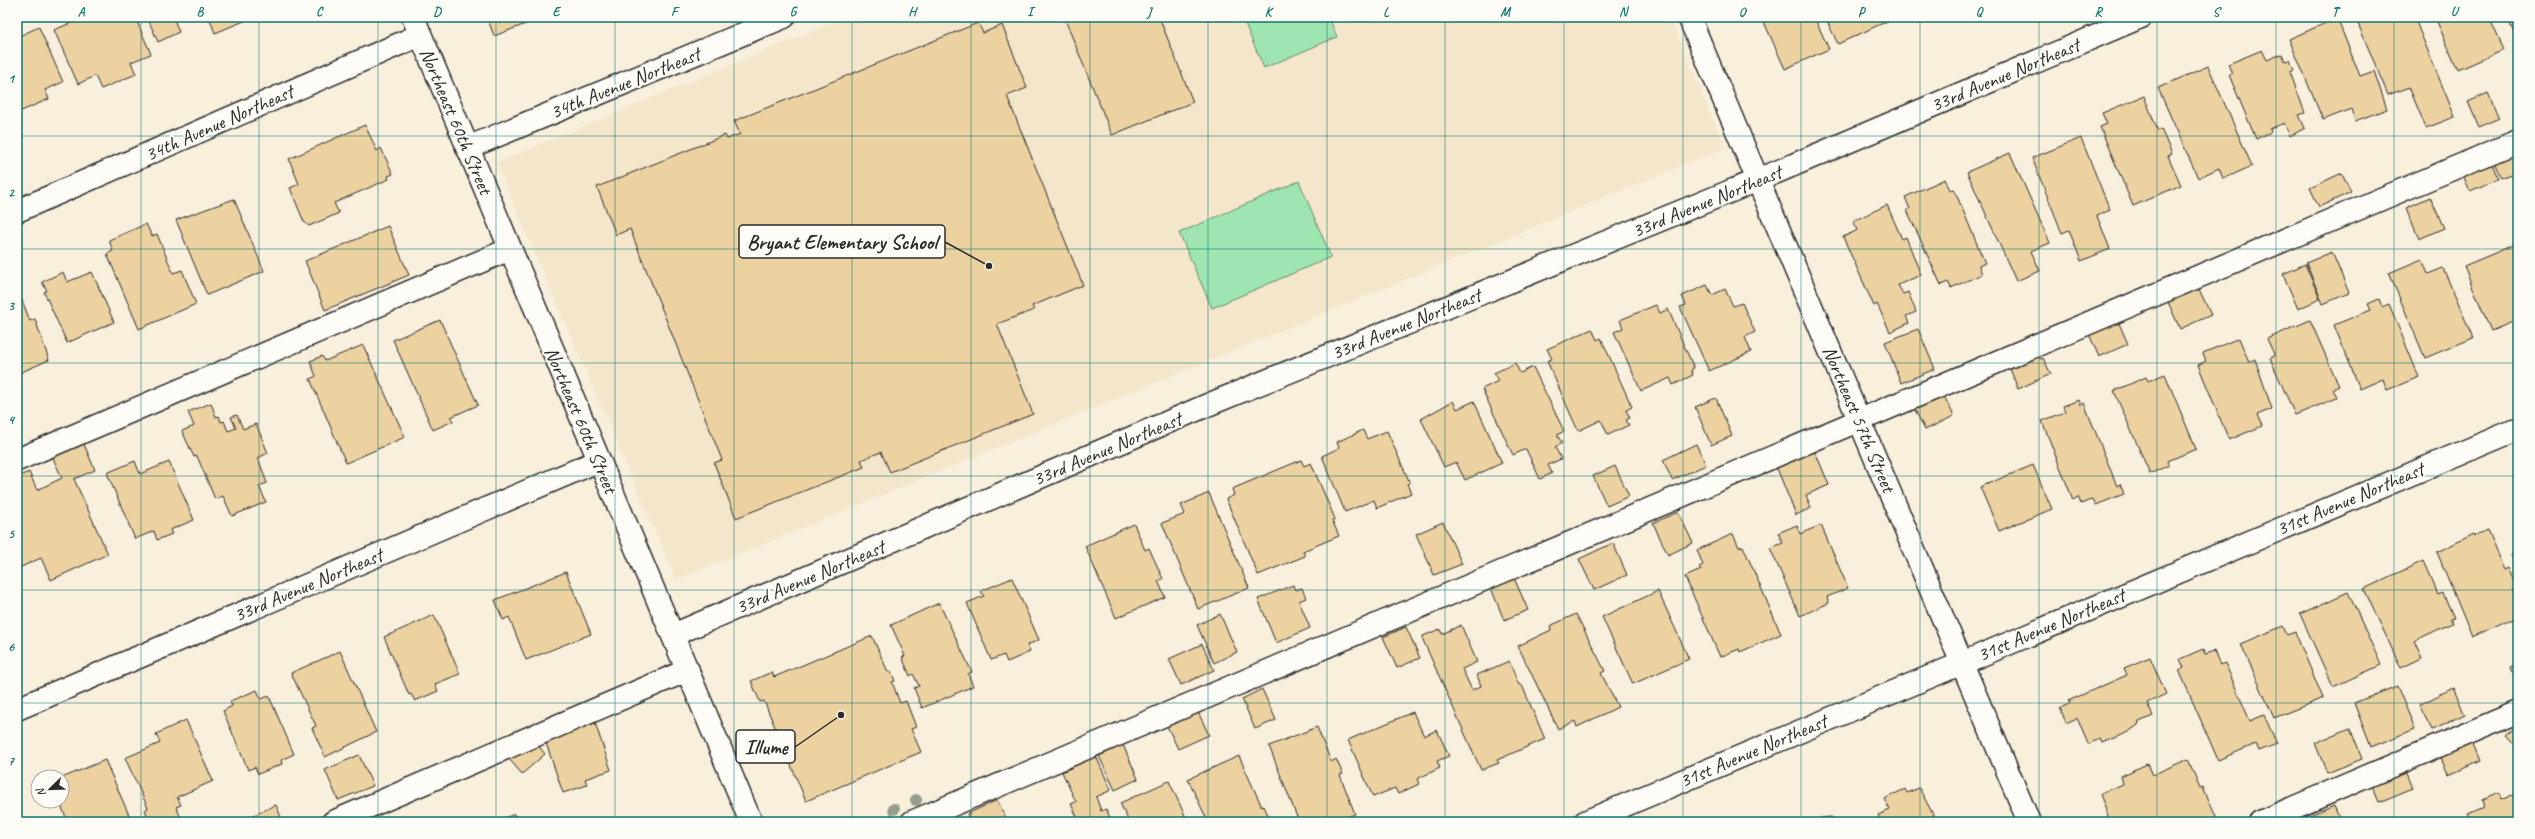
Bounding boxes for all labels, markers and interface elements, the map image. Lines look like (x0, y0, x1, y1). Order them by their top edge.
text: A (78, 4, 86, 20)
text: B (197, 4, 205, 20)
text: C (316, 4, 324, 20)
text: D (433, 4, 442, 20)
text: E (553, 4, 562, 20)
text: F (671, 4, 680, 20)
text: G (790, 4, 798, 20)
text: H (908, 4, 918, 20)
text: I (1027, 4, 1036, 20)
text: J (1146, 4, 1153, 20)
text: K (1265, 4, 1275, 20)
text: L (1383, 4, 1390, 20)
text: M (1500, 4, 1511, 20)
text: N (1619, 4, 1630, 20)
text: O (1739, 4, 1748, 20)
text: P (1858, 4, 1867, 20)
text: Q (1976, 4, 1984, 20)
text: R (2094, 4, 2103, 20)
text: S (2213, 4, 2223, 20)
text: T (2332, 4, 2341, 20)
text: U (2451, 4, 2460, 20)
street label: 33rd Avenue Northeast (1927, 31, 2086, 118)
street label: 34th Avenue Northeast (546, 40, 707, 125)
street label: Northeast 60th Street (414, 44, 499, 200)
text: 1 (8, 71, 16, 87)
street label: 34th Avenue Northeast (141, 78, 300, 167)
street label: 33rd Avenue Northeast (1628, 158, 1788, 243)
text: 2 (8, 185, 15, 201)
callout: Bryant Elementary School (739, 225, 945, 258)
text: Bryant Elementary School (747, 229, 941, 256)
street label: 33rd Avenue Northeast (1328, 281, 1488, 365)
text: 3 (8, 298, 15, 314)
street label: Northeast 57th Street (1817, 342, 1902, 498)
street label: Northeast 60th Street (539, 343, 624, 499)
street label: 33rd Avenue Northeast (1029, 405, 1188, 492)
text: 4 (8, 412, 16, 428)
street label: 31st Avenue Northeast (2273, 455, 2430, 541)
text: 5 (8, 526, 15, 542)
street label: 33rd Avenue Northeast (732, 533, 891, 620)
street label: 33rd Avenue Northeast (230, 541, 389, 628)
street label: 31st Avenue Northeast (1974, 581, 2131, 667)
text: 6 (8, 639, 15, 655)
street label: 31st Avenue Northeast (1676, 707, 1833, 793)
callout: Illume (736, 730, 795, 763)
text: Illume (744, 734, 790, 760)
text: 7 (8, 753, 15, 769)
north arrow (30, 769, 70, 809)
text: N (32, 785, 49, 799)

